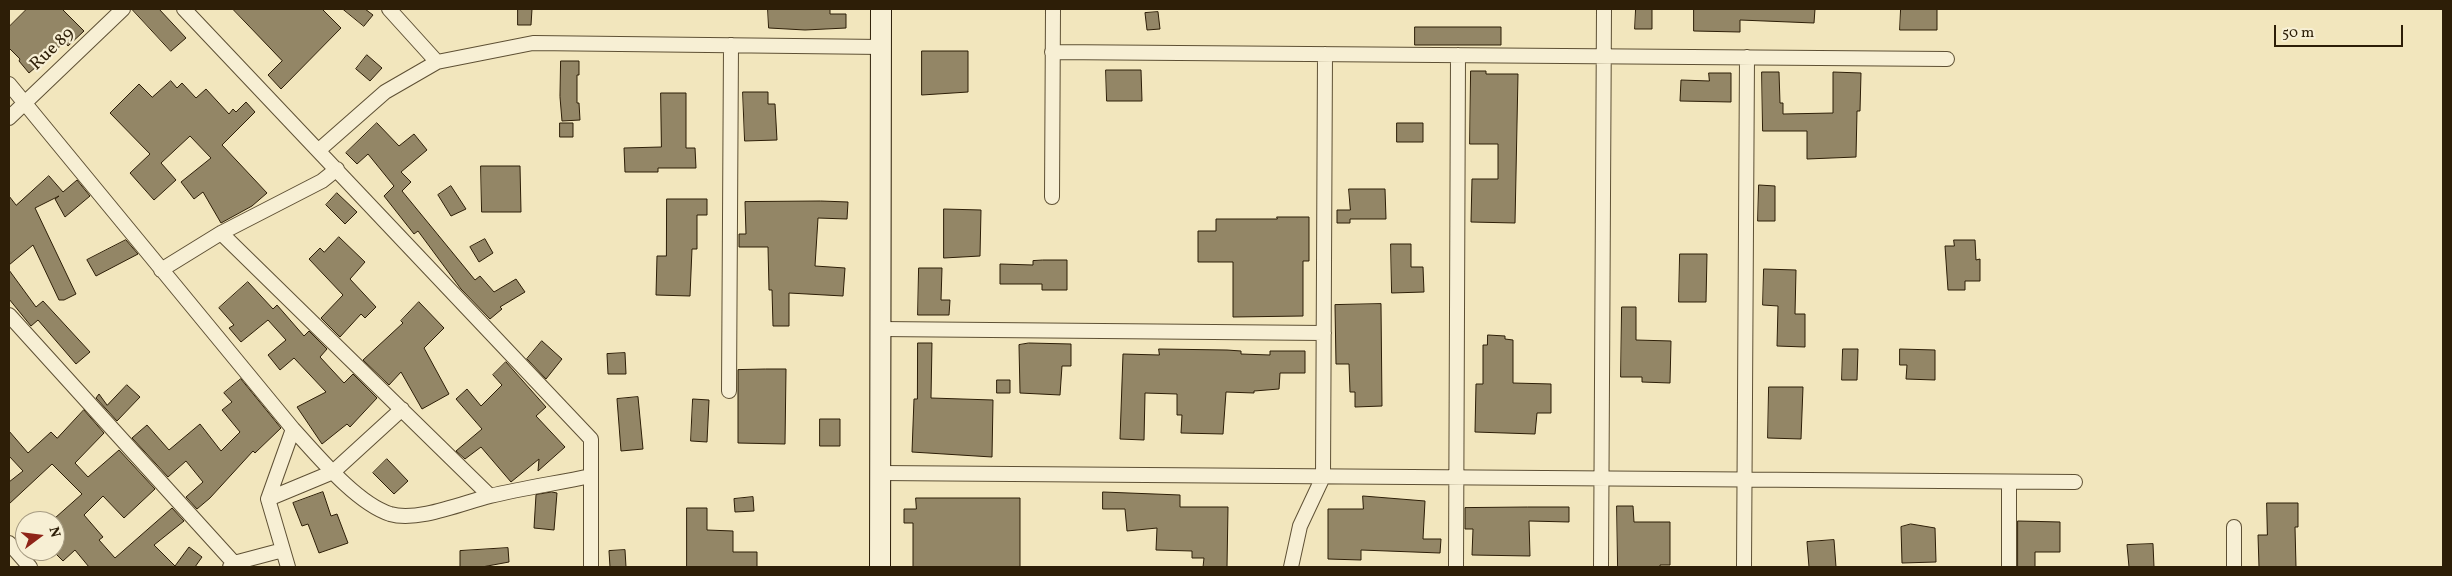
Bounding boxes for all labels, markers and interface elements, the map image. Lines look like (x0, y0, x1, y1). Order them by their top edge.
scale bar (2277, 15, 2406, 47)
text: 50 m (2282, 23, 2314, 44)
street label: Rue 89 (26, 24, 80, 76)
north arrow (15, 511, 65, 561)
text: N (44, 525, 64, 540)

